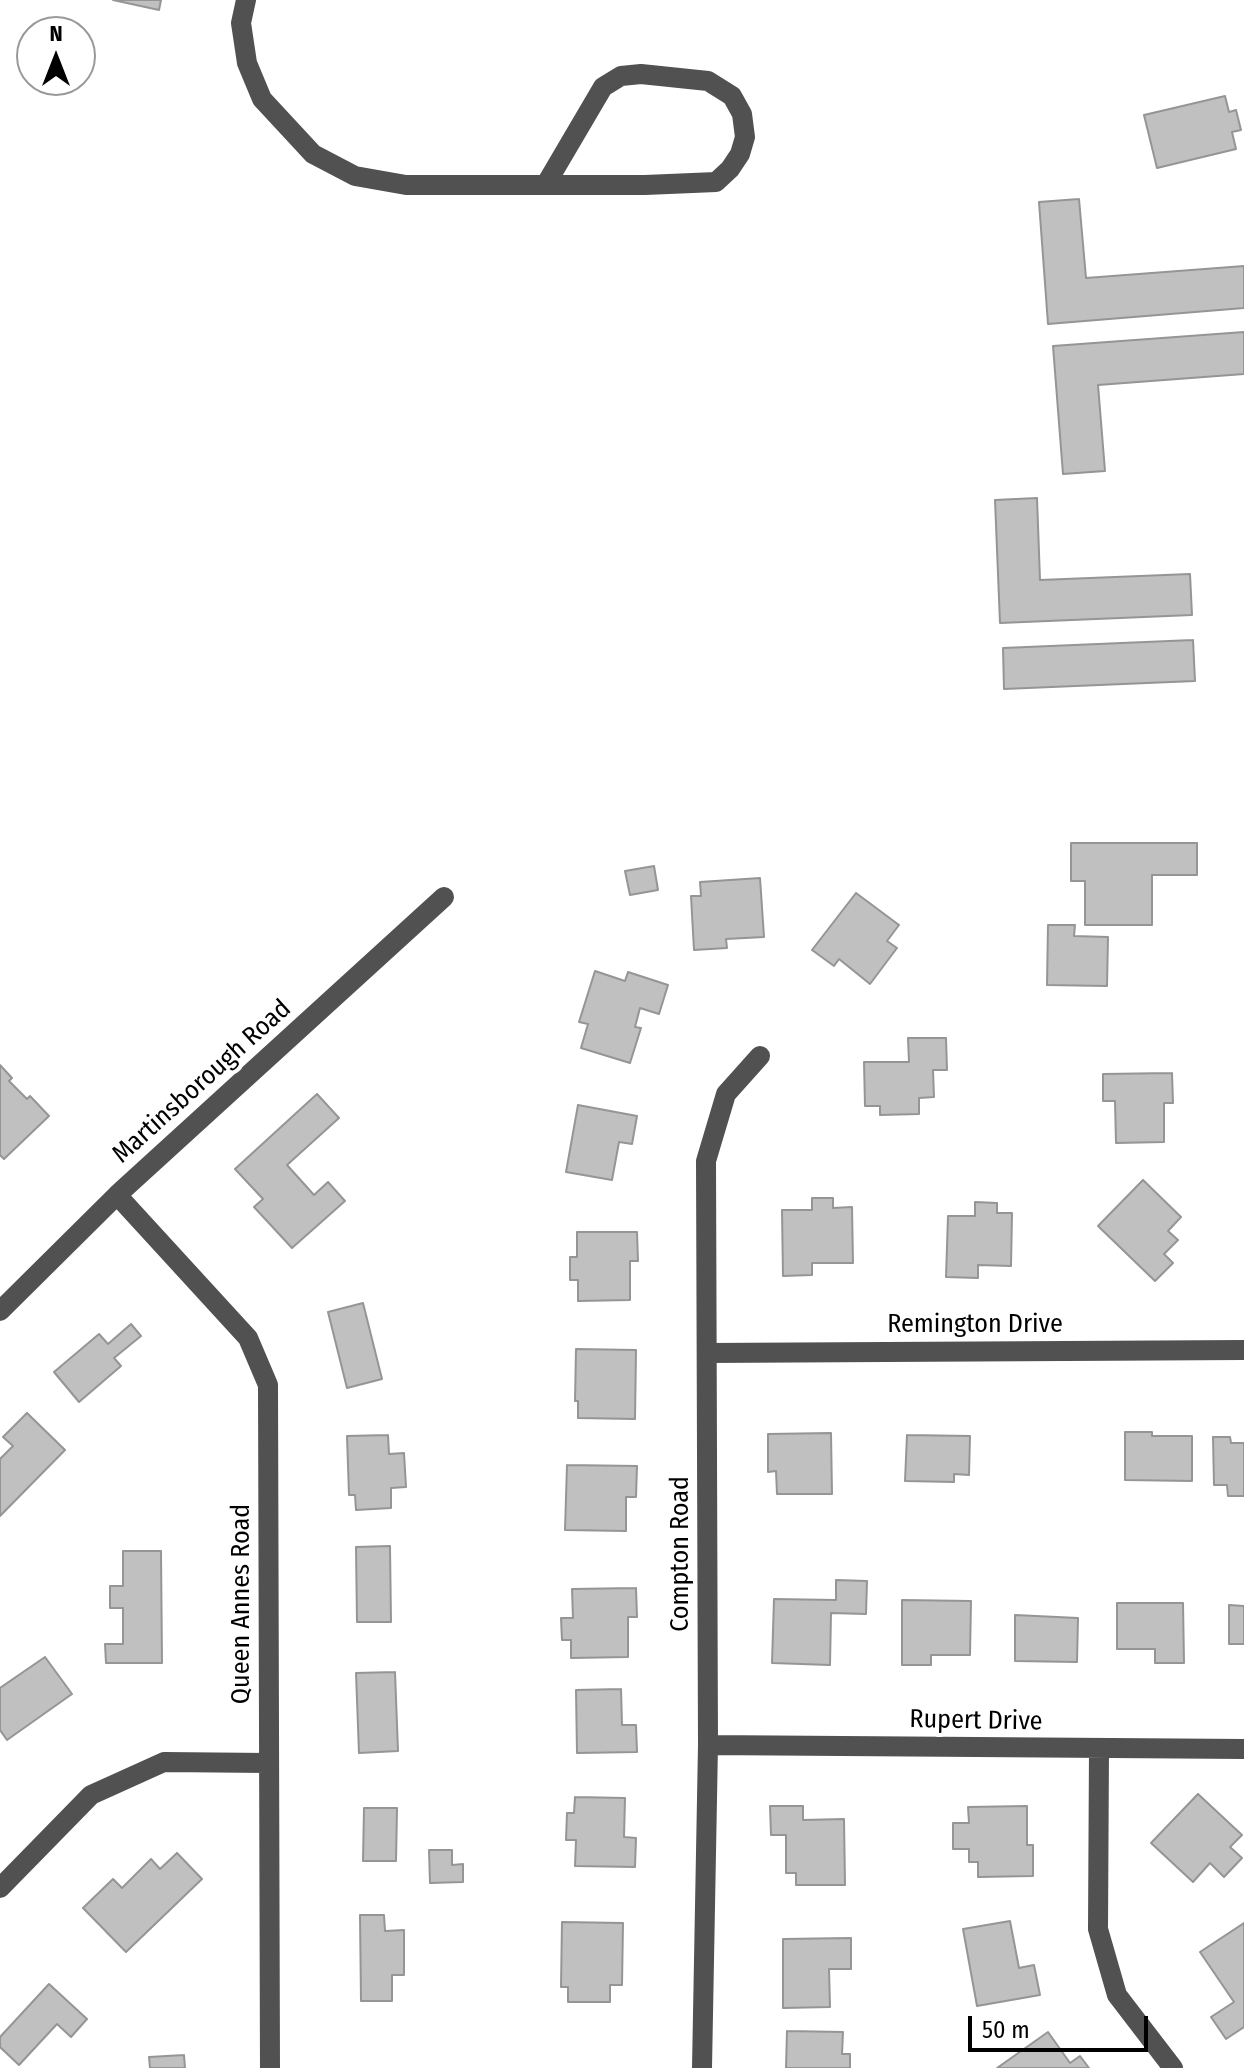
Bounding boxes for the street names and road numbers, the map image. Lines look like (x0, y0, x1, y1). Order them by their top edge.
street label: Martinsborough Road (106, 994, 298, 1170)
street label: Remington Drive (887, 1309, 1063, 1341)
street label: Compton Road (665, 1476, 697, 1632)
street label: Queen Annes Road (226, 1504, 258, 1704)
street label: Rupert Drive (909, 1704, 1043, 1738)

